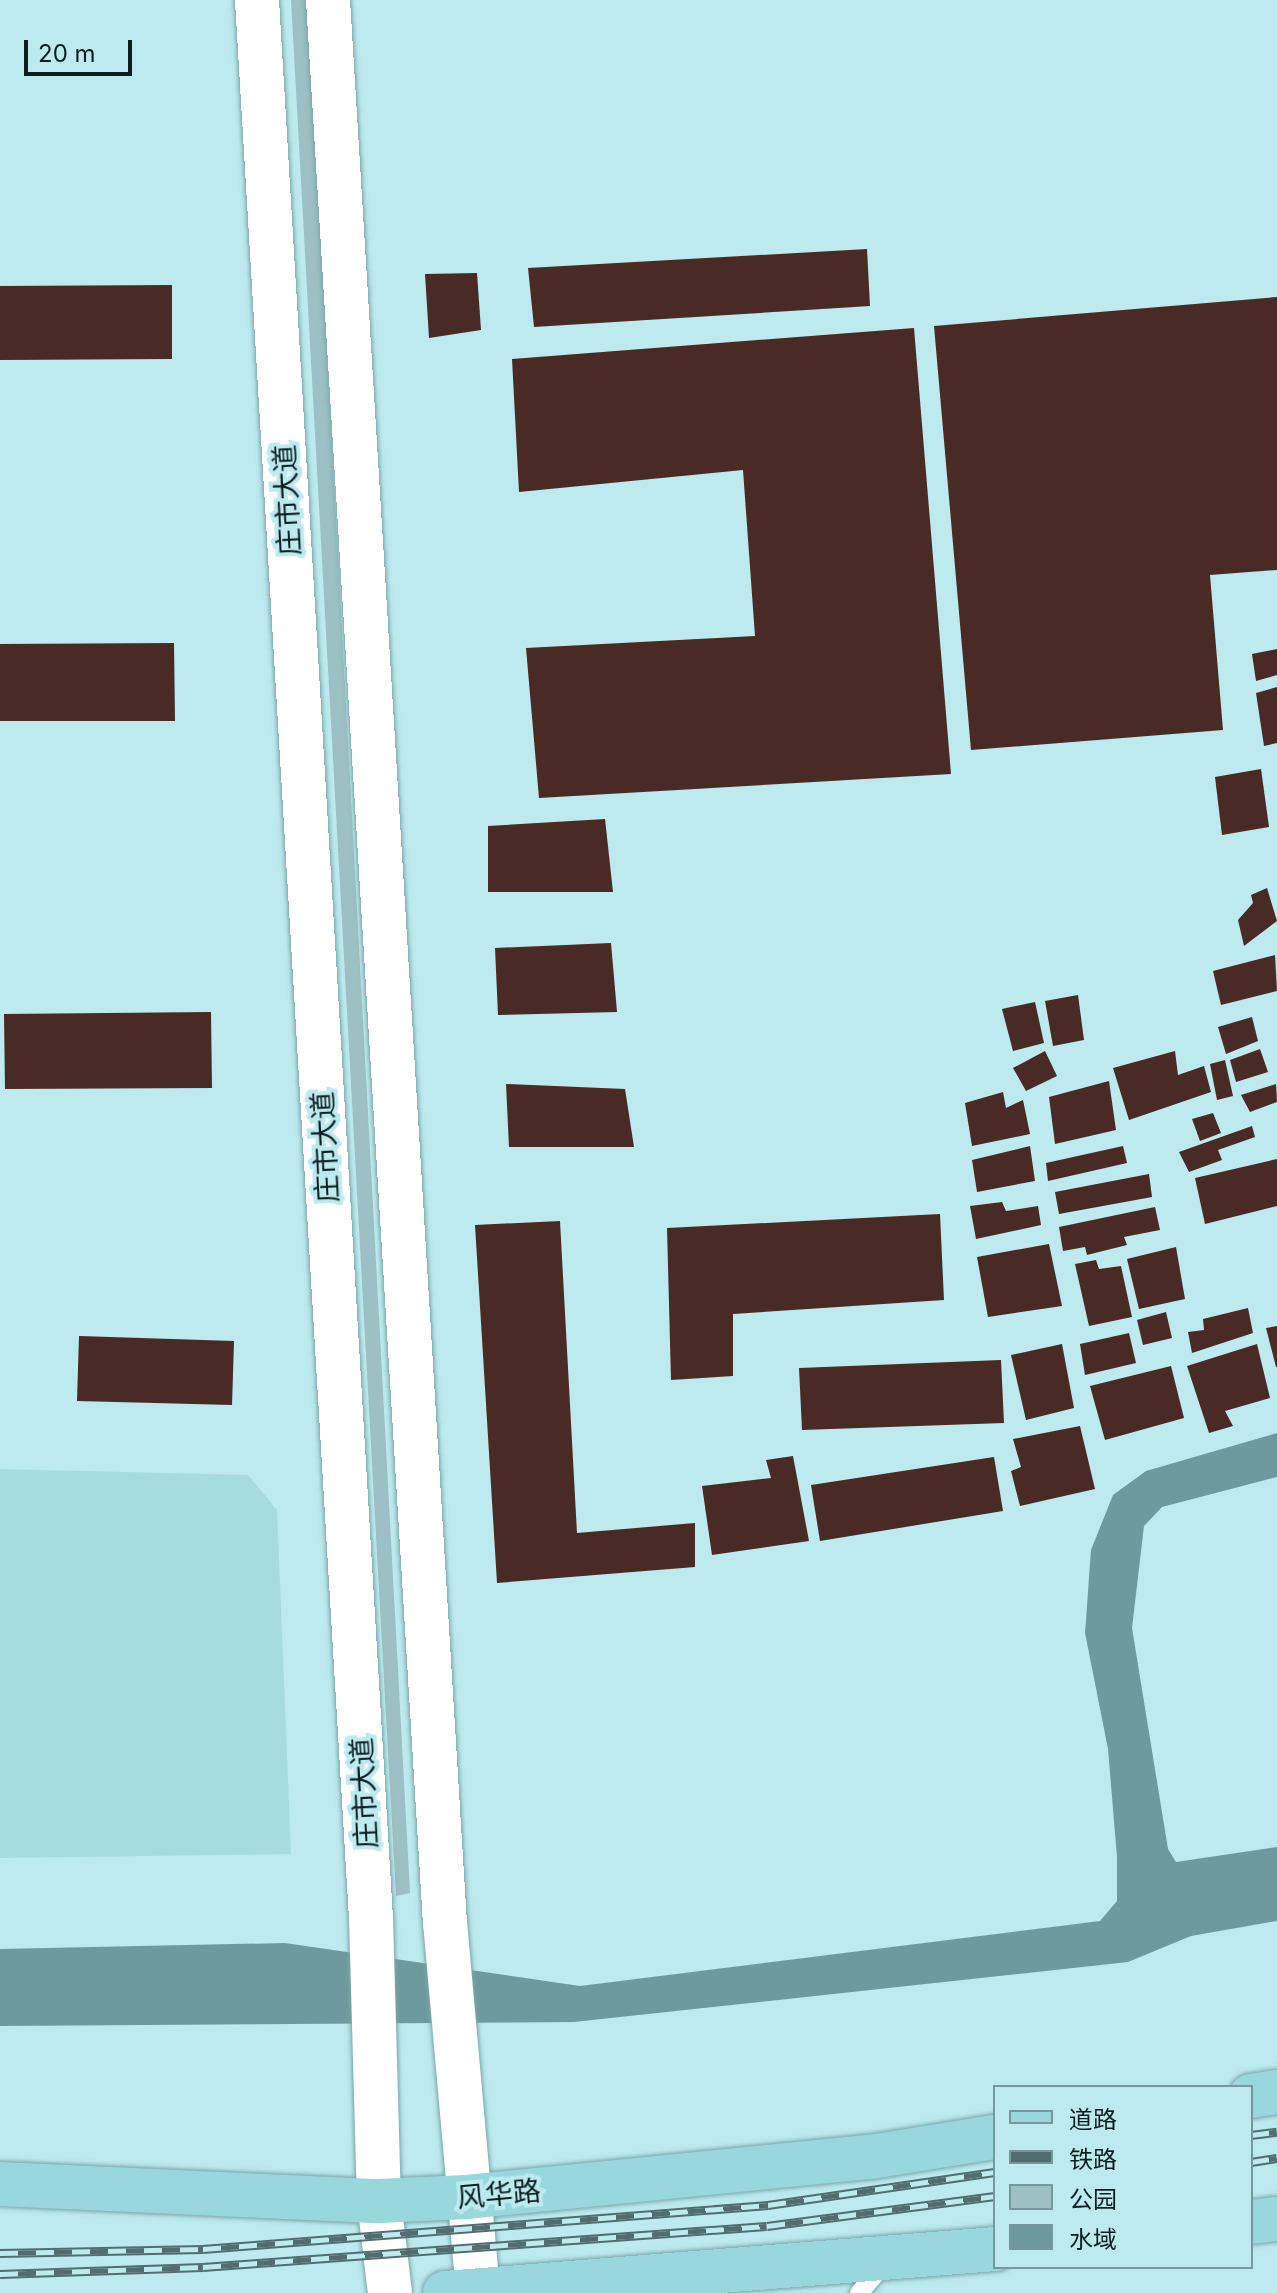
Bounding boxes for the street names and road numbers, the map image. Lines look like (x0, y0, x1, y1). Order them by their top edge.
street label: 庄市大道 (267, 443, 307, 557)
street label: 庄市大道 (305, 1090, 345, 1204)
street label: 庄市大道 (344, 1736, 384, 1850)
street label: 风华路 (456, 2174, 542, 2214)

